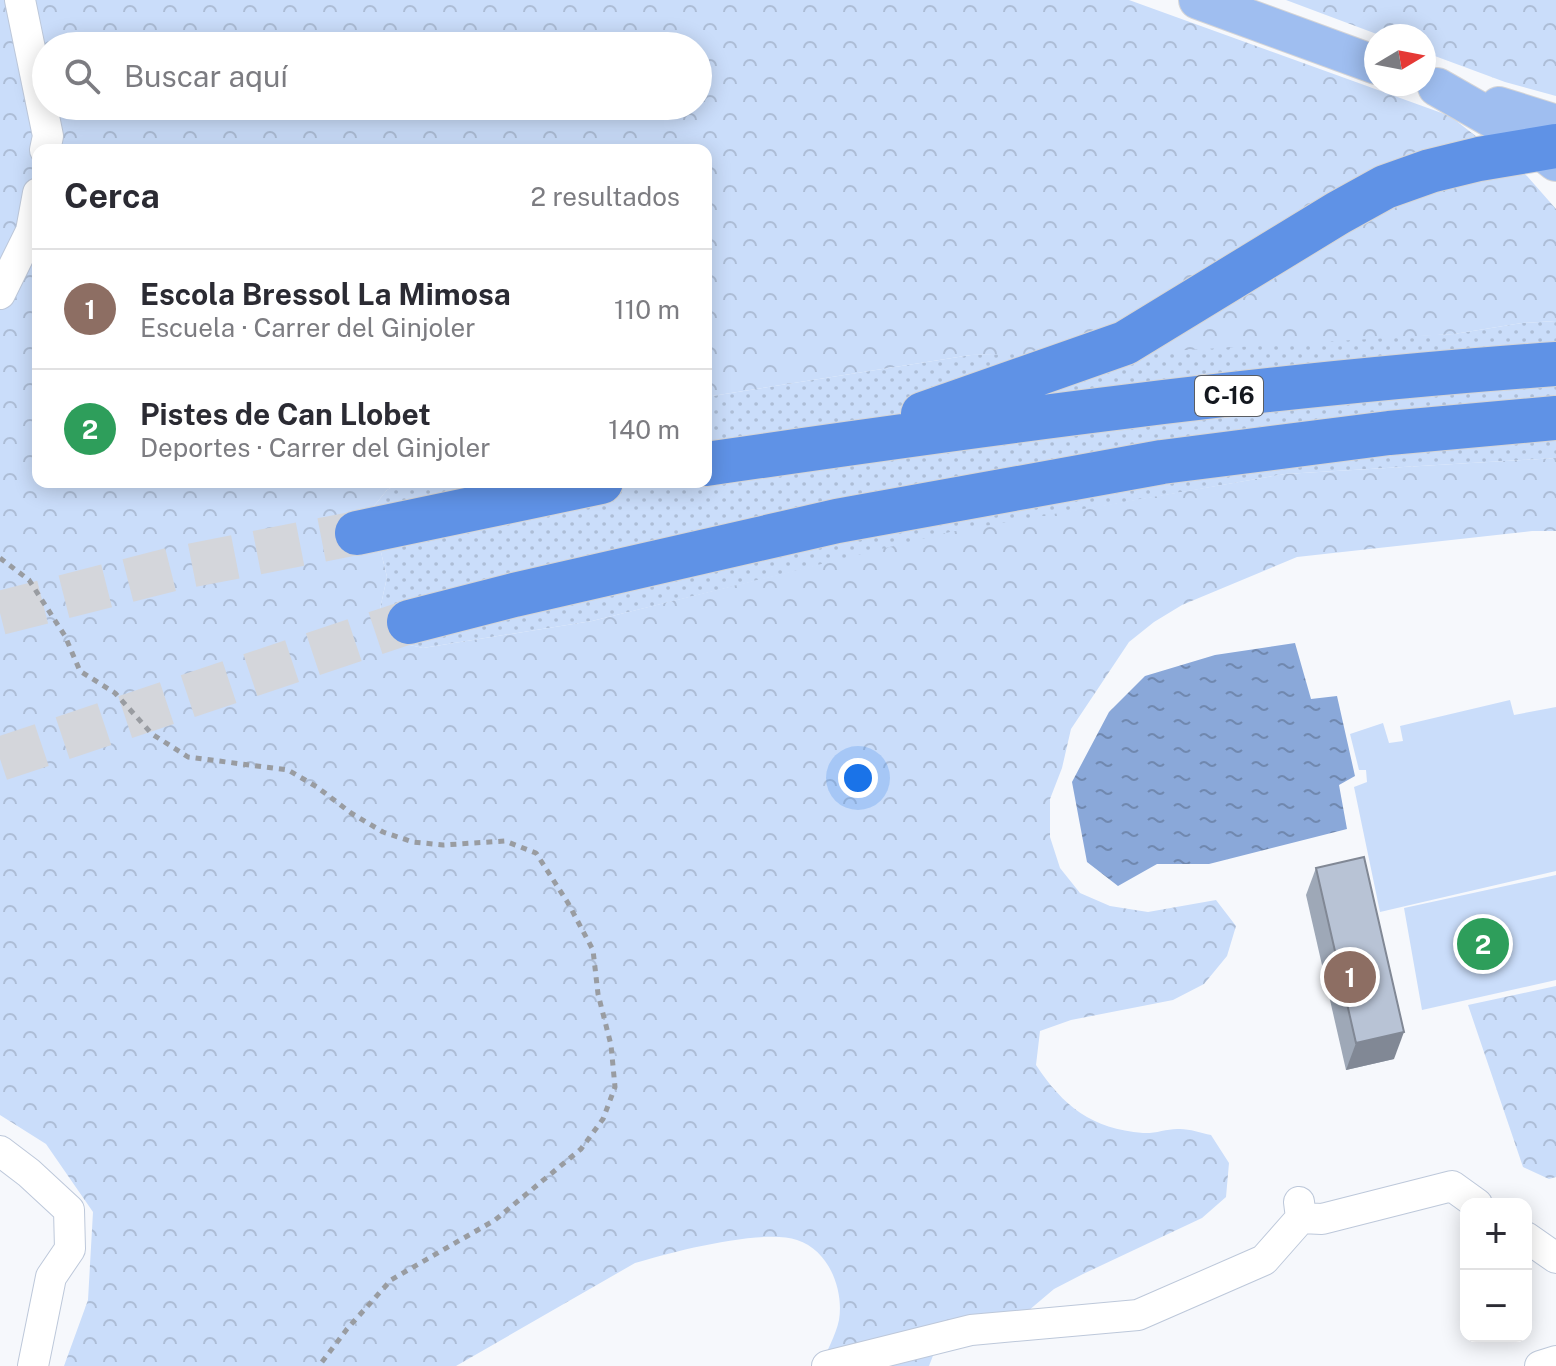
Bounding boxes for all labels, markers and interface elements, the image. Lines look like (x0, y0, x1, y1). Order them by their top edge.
north arrow (1364, 24, 1436, 96)
search box (32, 32, 712, 120)
icon: search (60, 54, 104, 98)
text: Buscar aquí (124, 58, 288, 94)
text: Cerca (64, 176, 160, 216)
text: 2 resultados (531, 181, 680, 212)
text: Escola Bressol La Mimosa (140, 276, 511, 312)
text: 1 (84, 294, 96, 325)
text: 110 m (614, 294, 680, 325)
text: Escuela · Carrer del Ginjoler (140, 312, 475, 343)
road number: C-16 (1195, 376, 1263, 416)
text: Pistes de Can Llobet (140, 396, 431, 432)
text: 2 (82, 414, 98, 445)
text: 140 m (608, 414, 680, 445)
text: Deportes · Carrer del Ginjoler (140, 432, 490, 463)
your location (838, 758, 878, 798)
pin: 2 (1457, 914, 1509, 974)
pin: 1 (1324, 947, 1376, 1007)
map controls (1460, 1198, 1532, 1342)
button: + (1460, 1198, 1532, 1270)
button: − (1460, 1270, 1532, 1342)

